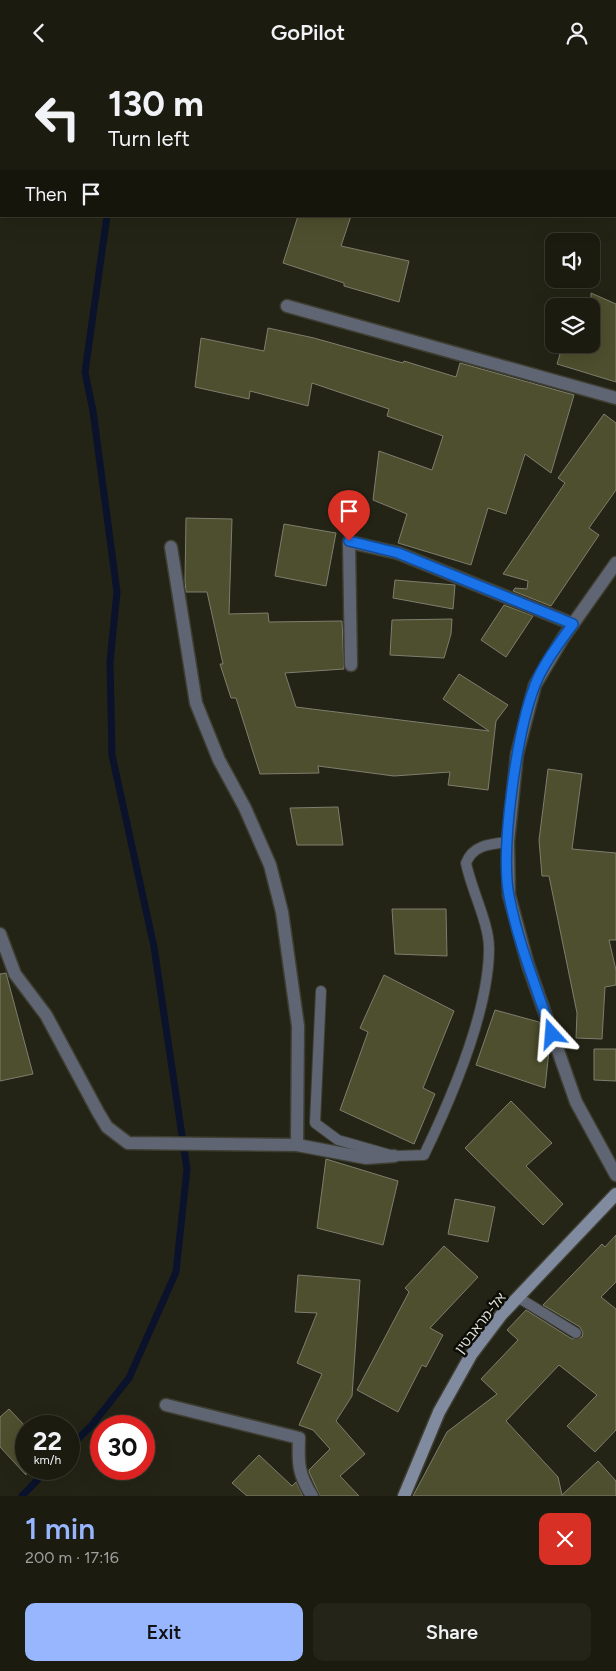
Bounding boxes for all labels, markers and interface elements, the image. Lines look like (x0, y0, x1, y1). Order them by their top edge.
icon: back (25, 19, 53, 47)
text: GoPilot (271, 19, 345, 46)
icon: person (563, 19, 591, 47)
text: 130 m (108, 83, 204, 125)
icon: left (25, 85, 90, 150)
text: Turn left (108, 125, 190, 152)
icon: arrive (77, 180, 105, 208)
text: Then (25, 183, 67, 206)
map controls (545, 233, 600, 353)
button: sound (545, 233, 600, 288)
button: layers (545, 298, 600, 353)
pin (328, 490, 370, 541)
icon: arrive (335, 497, 363, 525)
position arrow (525, 1007, 577, 1059)
street label: אל-מראבטין (451, 1289, 510, 1357)
speed limit sign: 30 (90, 1415, 155, 1480)
text: 22 (33, 1426, 62, 1456)
text: km/h (34, 1453, 61, 1467)
text: 1 min (25, 1510, 95, 1547)
button: close (539, 1513, 591, 1565)
text: 200 m · 17:16 (25, 1548, 119, 1567)
button: Exit (25, 1603, 303, 1661)
button: Share (313, 1603, 591, 1661)

